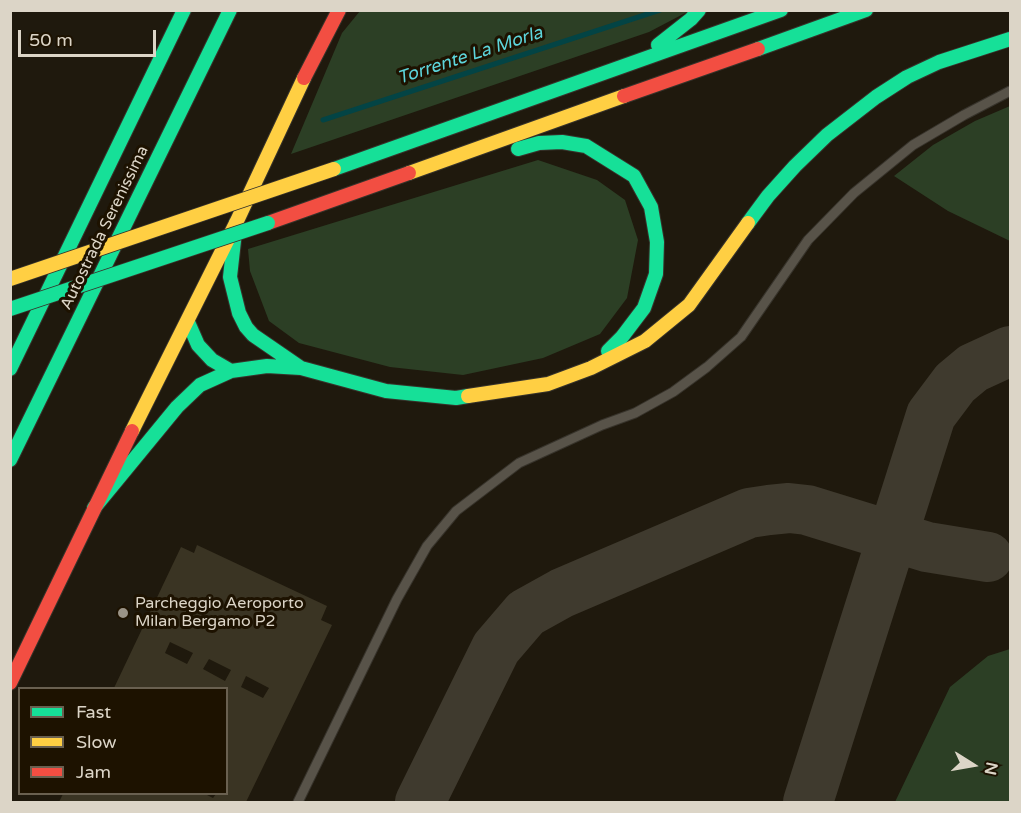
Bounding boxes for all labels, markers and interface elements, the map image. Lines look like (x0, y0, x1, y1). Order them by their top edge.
scale bar (21, 18, 159, 56)
water label: Torrente La Morla (395, 22, 545, 90)
text: 50 m (29, 29, 73, 51)
street label: Autostrada Serenissima (57, 143, 153, 313)
place label: Parcheggio Aeroporto Milan Bergamo P2 (135, 594, 304, 632)
marker: Parcheggio Aeroporto Milan Bergamo P2 (116, 606, 130, 620)
legend (18, 687, 228, 795)
text: Fast (76, 701, 111, 723)
text: Slow (76, 731, 117, 753)
north arrow (943, 735, 1003, 795)
text: N (980, 760, 1002, 777)
text: Jam (76, 761, 111, 783)

